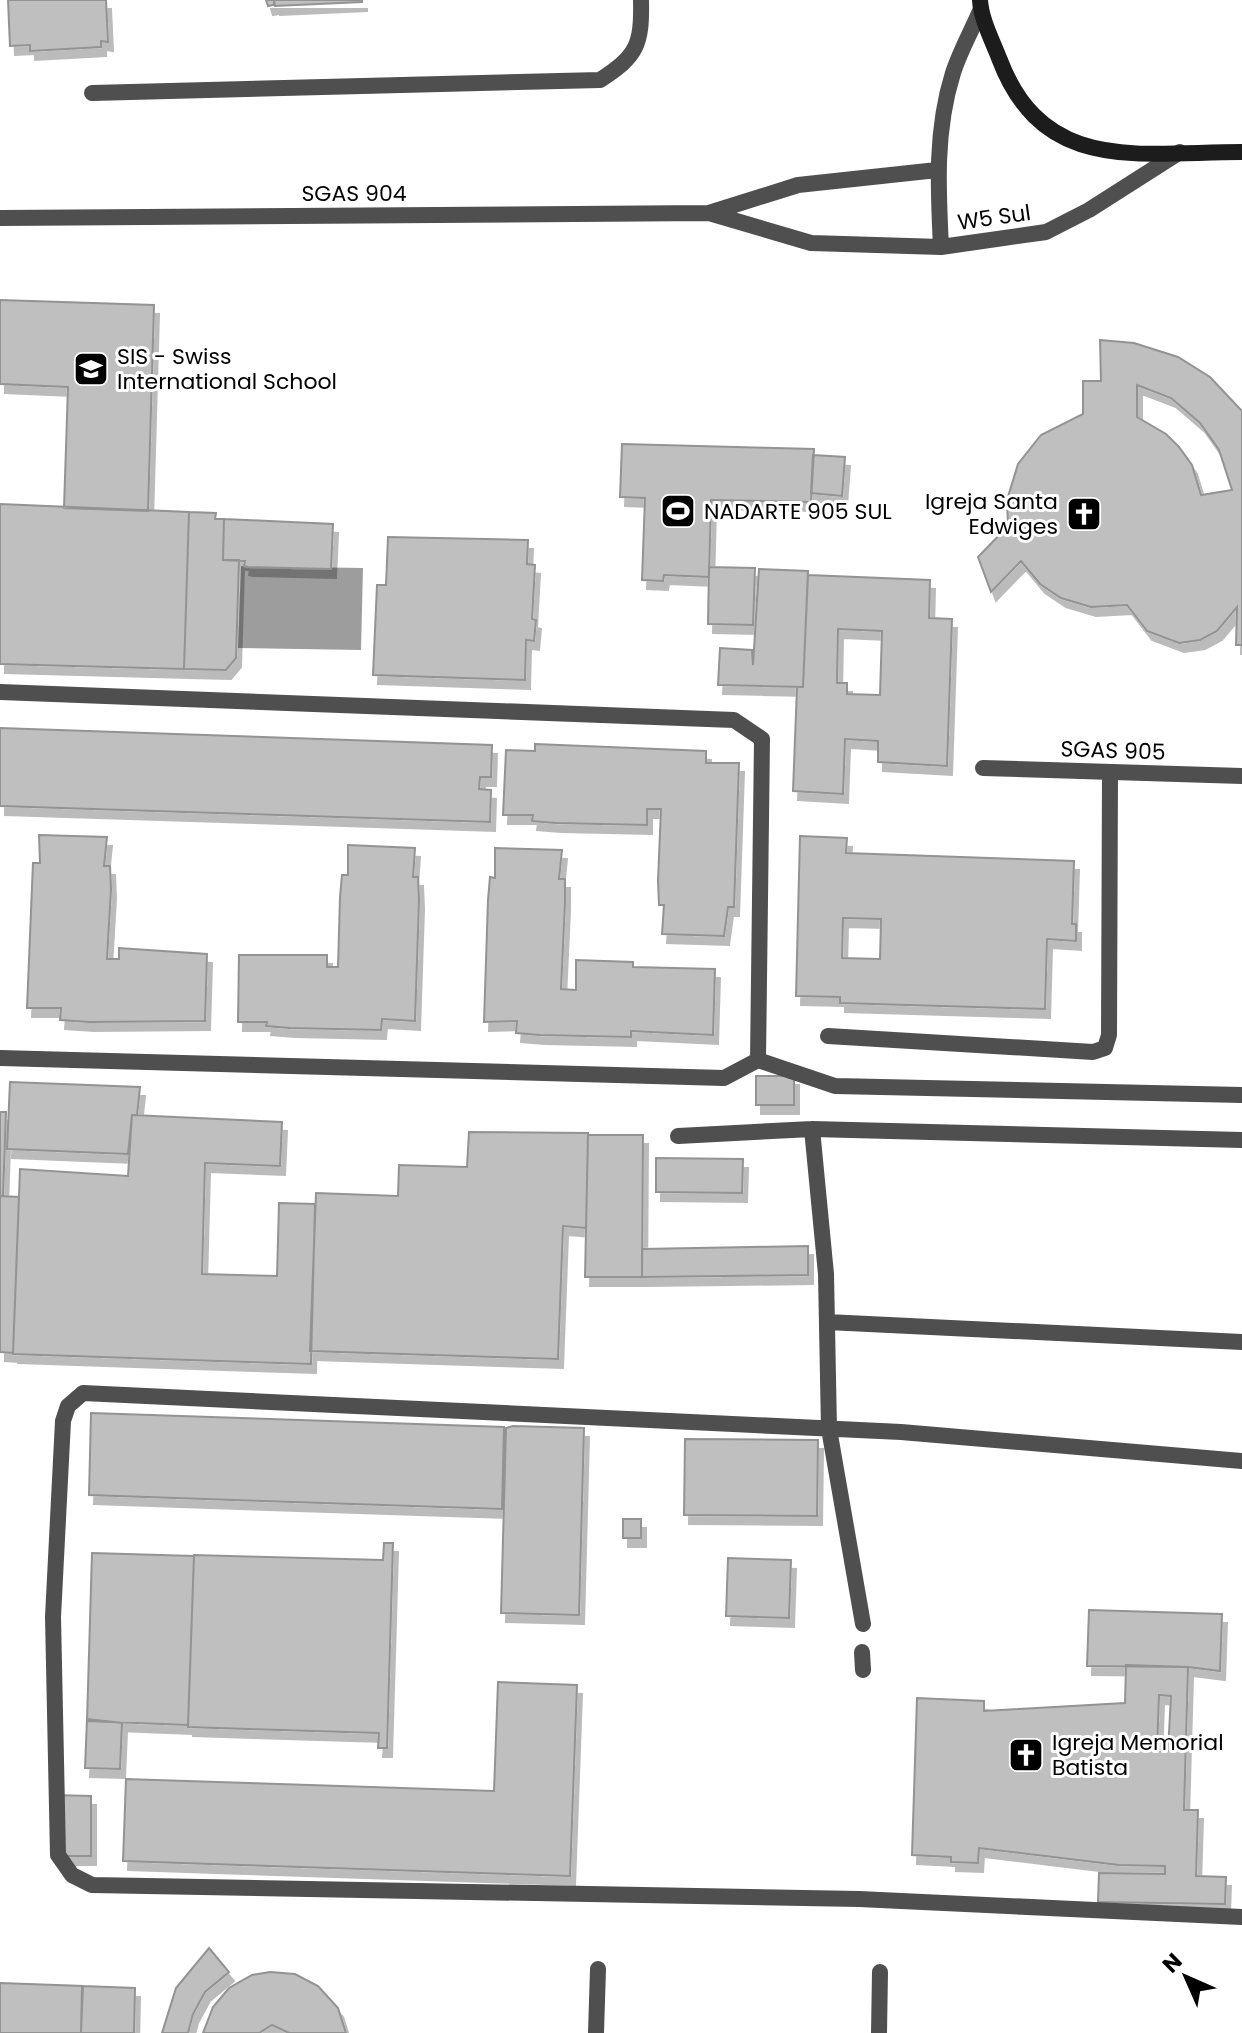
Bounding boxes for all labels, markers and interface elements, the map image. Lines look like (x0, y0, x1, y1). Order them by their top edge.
street label: SGAS 904 (301, 178, 407, 209)
street label: W5 Sul (955, 197, 1033, 238)
place label: SIS - Swiss International School (117, 341, 337, 397)
school or university icon: SIS - Swiss International School (72, 350, 110, 388)
place label: Igreja Santa Edwiges (925, 486, 1058, 542)
sports icon: NADARTE 905 SUL (659, 492, 697, 530)
church icon: Igreja Santa Edwiges (1065, 495, 1103, 533)
place label: NADARTE 905 SUL (704, 496, 892, 527)
street label: SGAS 905 (1060, 733, 1166, 768)
place label: Igreja Memorial Batista (1052, 1727, 1224, 1783)
church icon: Igreja Memorial Batista (1007, 1736, 1045, 1774)
north arrow (1146, 1937, 1226, 2017)
text: N (1155, 1946, 1189, 1980)

